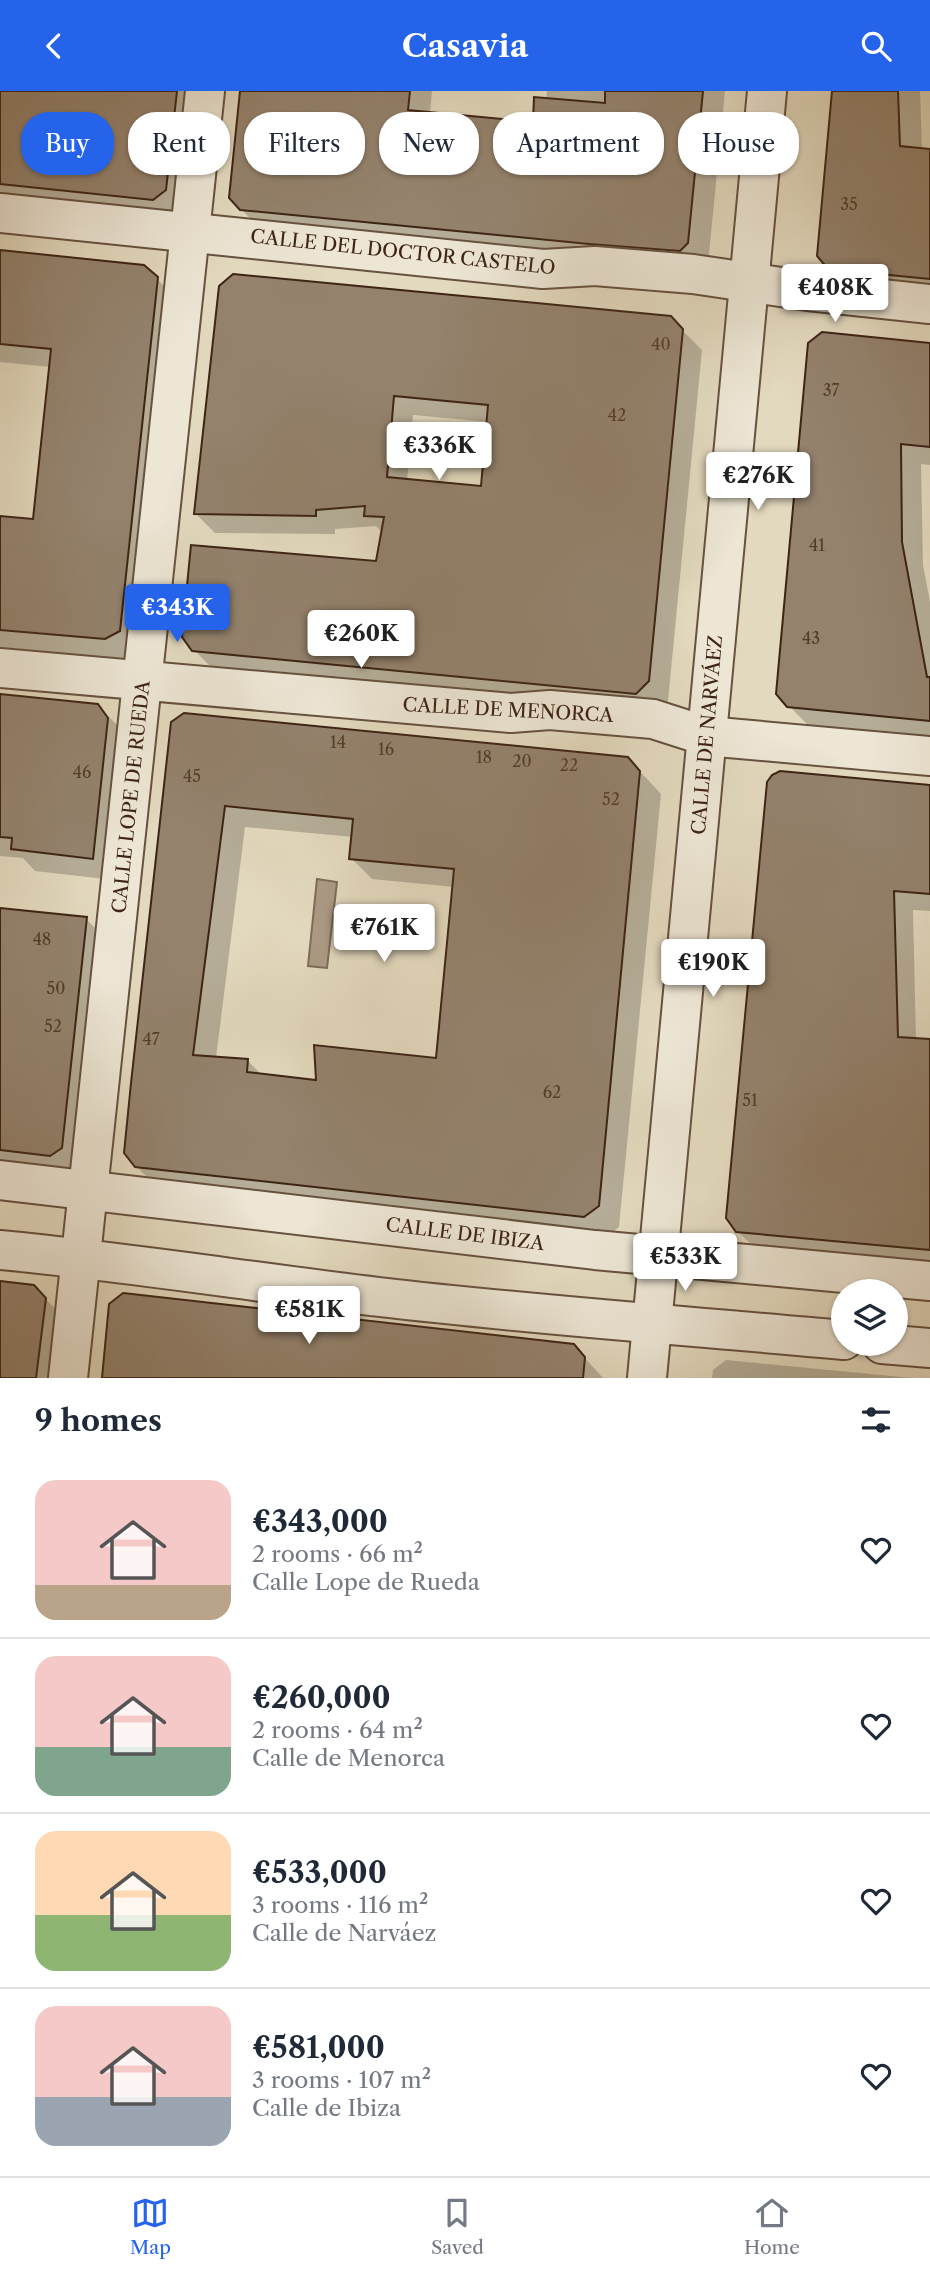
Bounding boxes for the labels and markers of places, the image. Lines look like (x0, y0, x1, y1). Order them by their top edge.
pin: €408K (786, 265, 884, 324)
pin: €336K (390, 423, 488, 482)
pin: €276K (709, 453, 807, 512)
pin: €343K (128, 585, 226, 644)
pin: €260K (312, 611, 410, 670)
pin: €761K (335, 905, 433, 964)
pin: €190K (664, 939, 762, 999)
pin: €533K (636, 1233, 734, 1293)
pin: €581K (260, 1287, 358, 1346)

